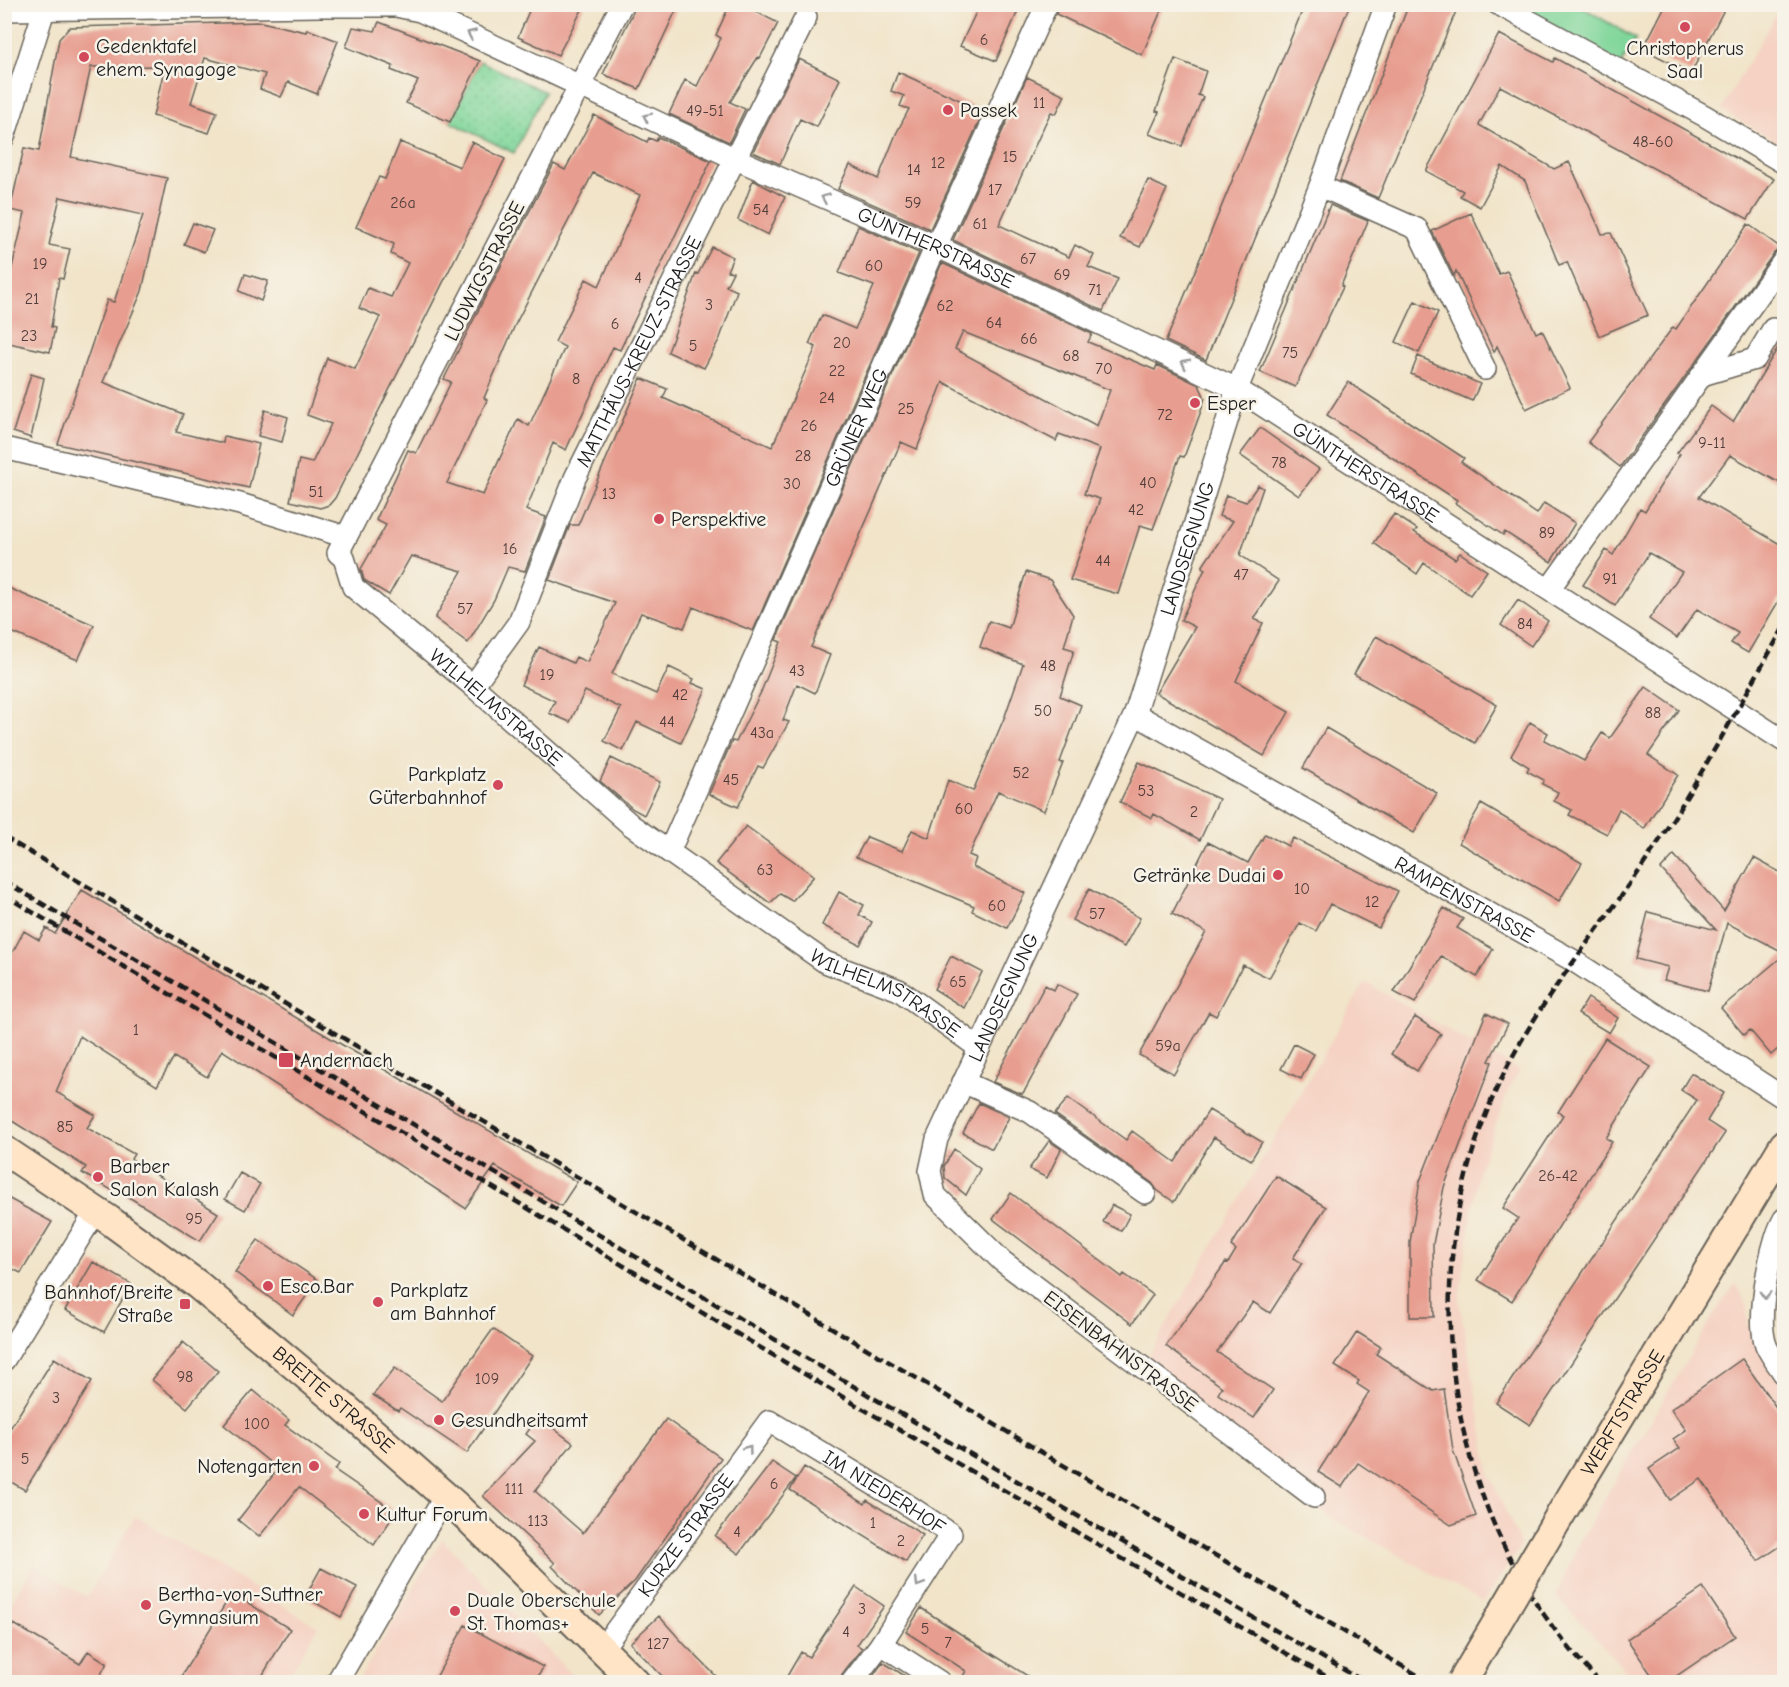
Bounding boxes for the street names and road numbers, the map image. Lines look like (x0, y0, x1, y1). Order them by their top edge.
street label: LUDWIGSTRASSE (439, 198, 530, 345)
street label: GÜNTHERSTRASSE (854, 202, 1018, 293)
street label: MATTHÄUS-KREUZ-STRASSE (571, 232, 706, 471)
street label: GRÜNER WEG (820, 365, 893, 491)
street label: GÜNTHERSTRASSE (1288, 417, 1443, 528)
street label: LANDSEGNUNG (1156, 479, 1219, 618)
street label: WILHELMSTRASSE (425, 644, 567, 771)
street label: RAMPENSTRASSE (1391, 852, 1538, 948)
street label: LANDSEGNUNG (964, 929, 1043, 1065)
street label: WILHELMSTRASSE (805, 944, 965, 1043)
street label: EISENBAHNSTRASSE (1039, 1286, 1202, 1417)
street label: BREITE STRASSE (268, 1341, 399, 1458)
street label: WERFTSTRASSE (1576, 1346, 1669, 1480)
street label: IM NIEDERHOF (819, 1445, 950, 1539)
street label: KURZE STRASSE (633, 1470, 738, 1601)

